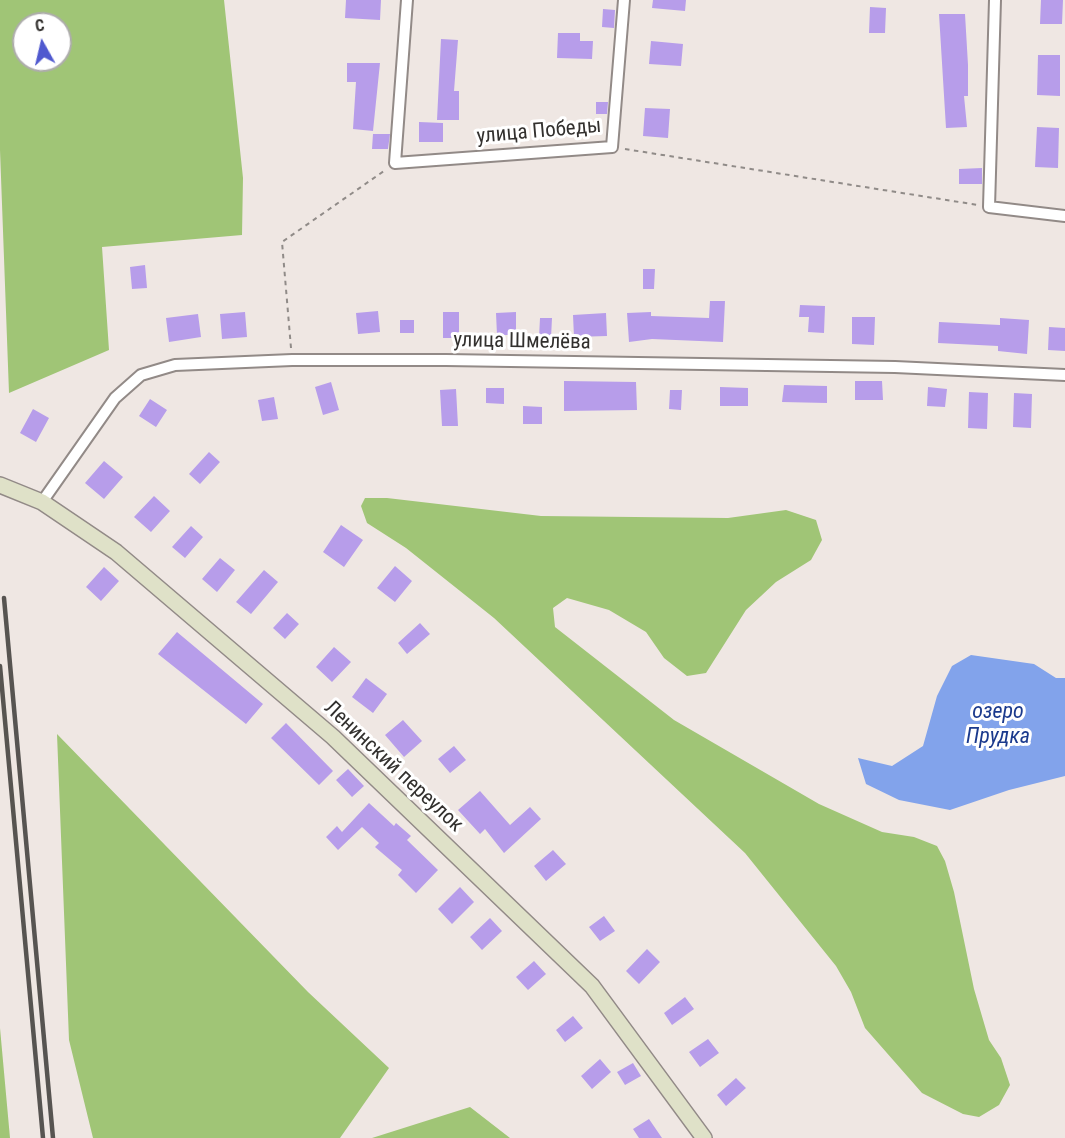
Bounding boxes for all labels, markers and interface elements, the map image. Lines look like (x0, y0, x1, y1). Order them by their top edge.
north arrow (12, 12, 72, 72)
text: С (34, 16, 46, 36)
street label: улица Победы (476, 114, 602, 150)
street label: улица Шмелёва (453, 328, 591, 356)
street label: Ленинский переулок (318, 696, 468, 838)
water label: озеро Прудка (966, 699, 1030, 750)

